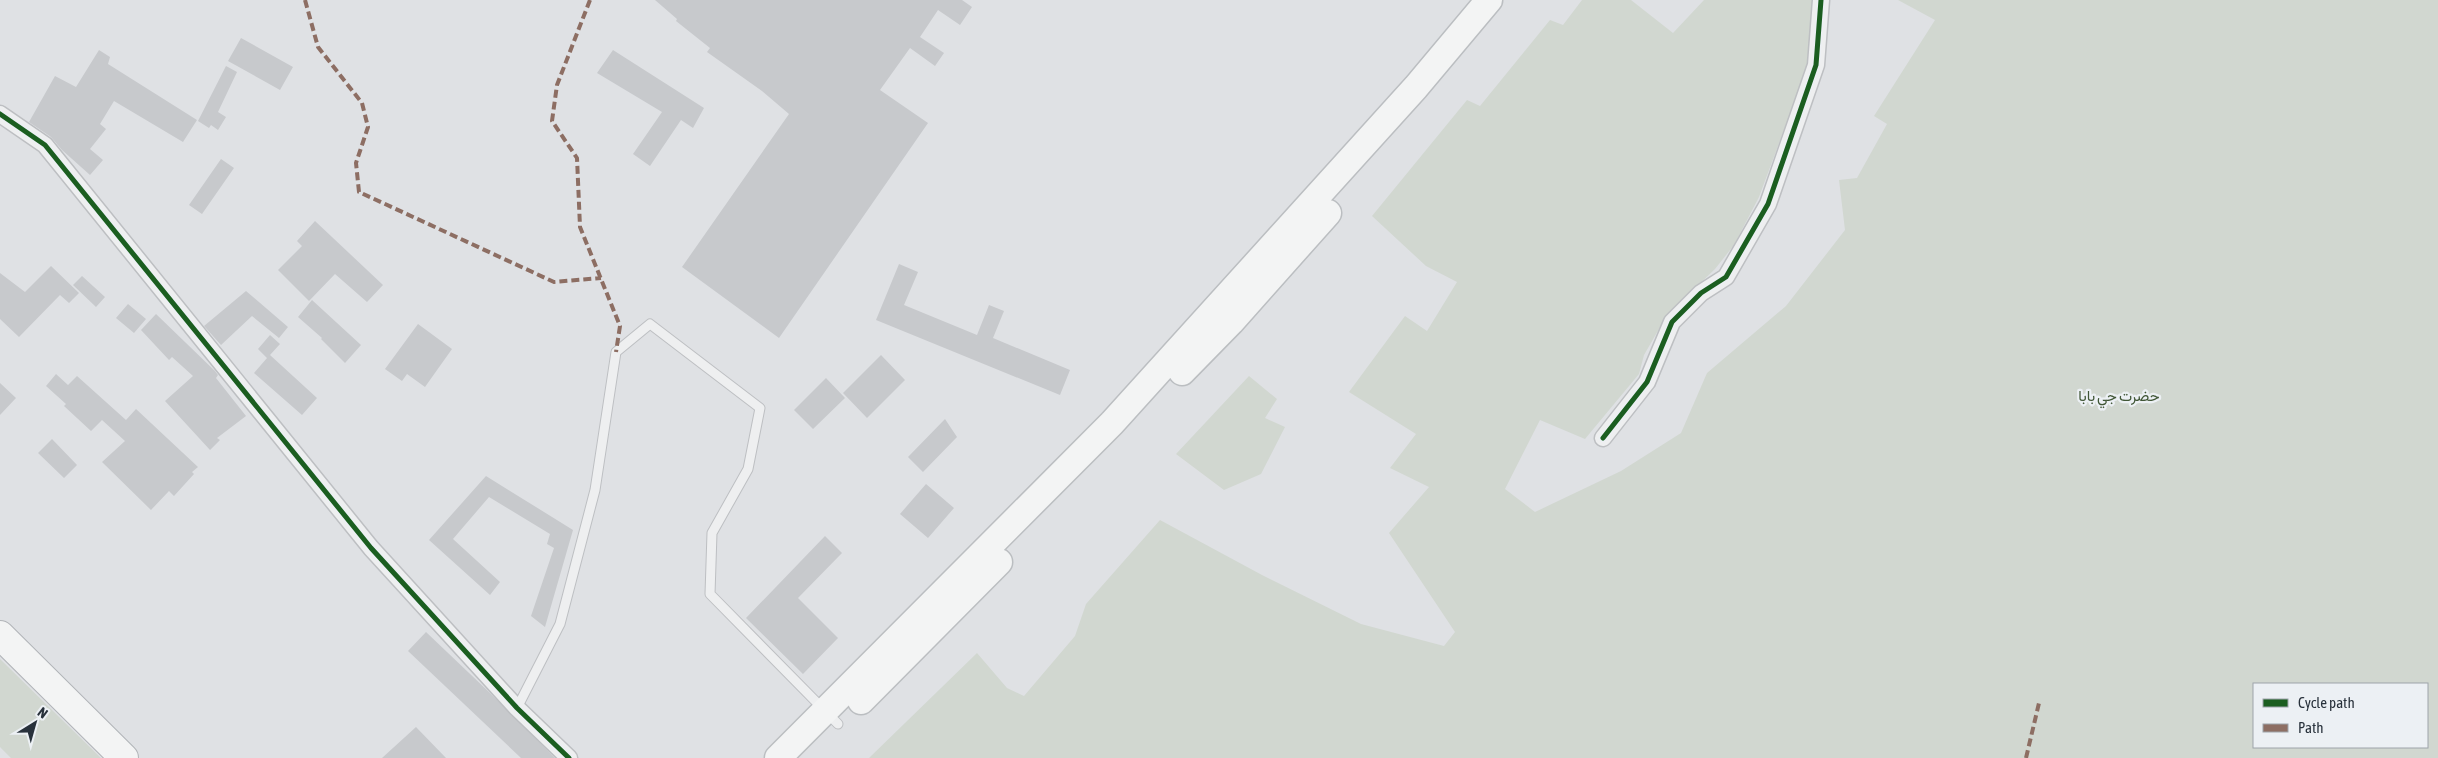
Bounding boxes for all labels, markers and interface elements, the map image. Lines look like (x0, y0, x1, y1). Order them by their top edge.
park label: حضرت جي بابا (2078, 387, 2160, 409)
legend (2253, 683, 2428, 748)
text: Cycle path (2298, 694, 2355, 711)
north arrow (10, 698, 60, 748)
text: N (35, 704, 51, 721)
text: Path (2298, 719, 2324, 736)

